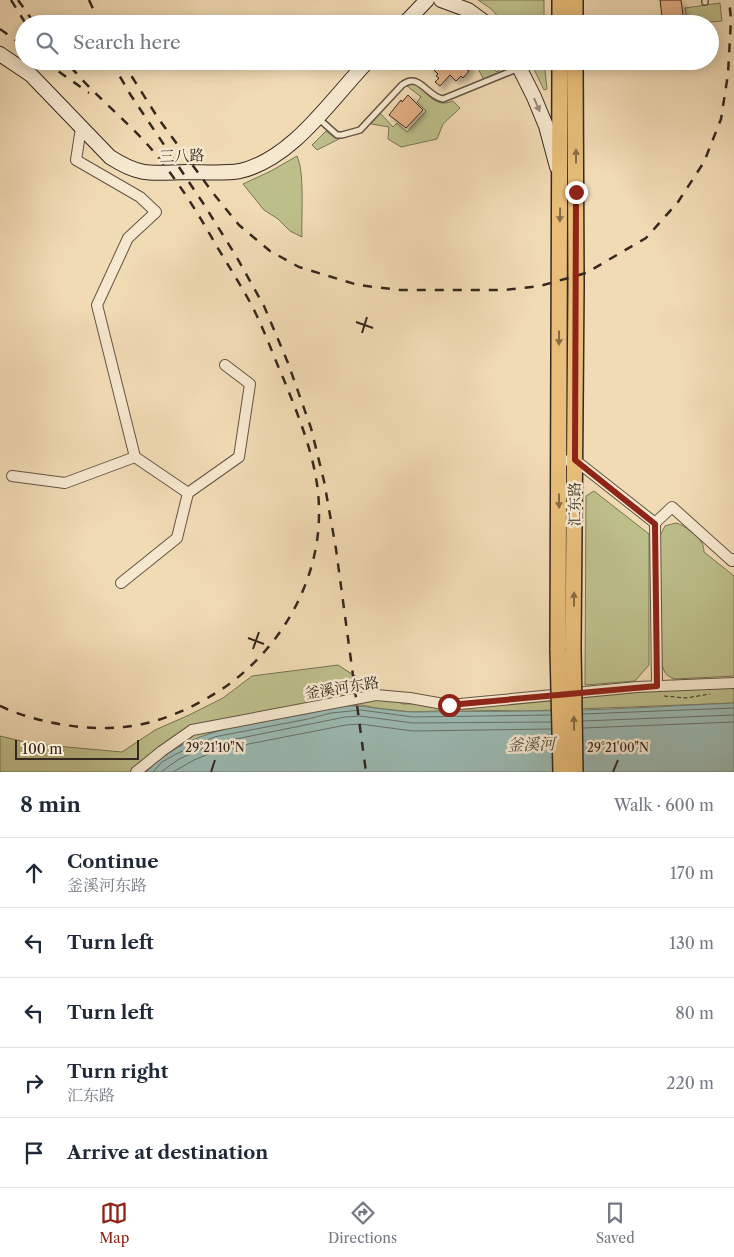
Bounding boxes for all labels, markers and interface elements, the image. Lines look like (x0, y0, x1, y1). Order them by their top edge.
search box (15, 15, 719, 70)
icon: search (33, 29, 61, 57)
text: Search here (73, 31, 181, 54)
one-way arrow (534, 98, 542, 112)
street label: 三八路 (159, 146, 205, 165)
one-way arrow (572, 148, 580, 164)
route end (565, 181, 588, 204)
one-way arrow (556, 207, 564, 223)
one-way arrow (555, 330, 563, 346)
street label: 汇东路 (565, 481, 584, 527)
one-way arrow (555, 493, 563, 509)
one-way arrow (570, 591, 578, 607)
street label: 釜溪河东路 (303, 672, 380, 703)
route start (438, 694, 461, 717)
one-way arrow (570, 715, 578, 731)
water label: 釜溪河 (507, 733, 558, 755)
scale bar (15, 737, 139, 760)
text: 100 m (22, 740, 62, 758)
text: 29°21'10"N (185, 740, 245, 755)
text: 29°21'00"N (587, 740, 649, 755)
text: 8 min (20, 792, 81, 817)
text: Walk · 600 m (614, 795, 714, 815)
text: Continue (67, 850, 159, 873)
icon: ahead (20, 859, 48, 887)
text: 170 m (670, 863, 714, 883)
text: 釜溪河东路 (67, 875, 147, 895)
icon: left (20, 929, 48, 957)
text: Turn left (67, 931, 154, 954)
text: 130 m (669, 933, 714, 953)
icon: left (20, 999, 48, 1027)
text: Turn left (67, 1001, 154, 1024)
text: 80 m (675, 1003, 714, 1023)
text: Turn right (67, 1060, 168, 1083)
icon: right (20, 1069, 48, 1097)
text: 220 m (666, 1073, 714, 1093)
text: 汇东路 (67, 1085, 115, 1105)
icon: arrive (20, 1139, 48, 1167)
text: Arrive at destination (67, 1141, 268, 1164)
tab: Map (99, 1199, 129, 1247)
tab: Directions (328, 1199, 397, 1247)
tab: Saved (596, 1199, 635, 1247)

